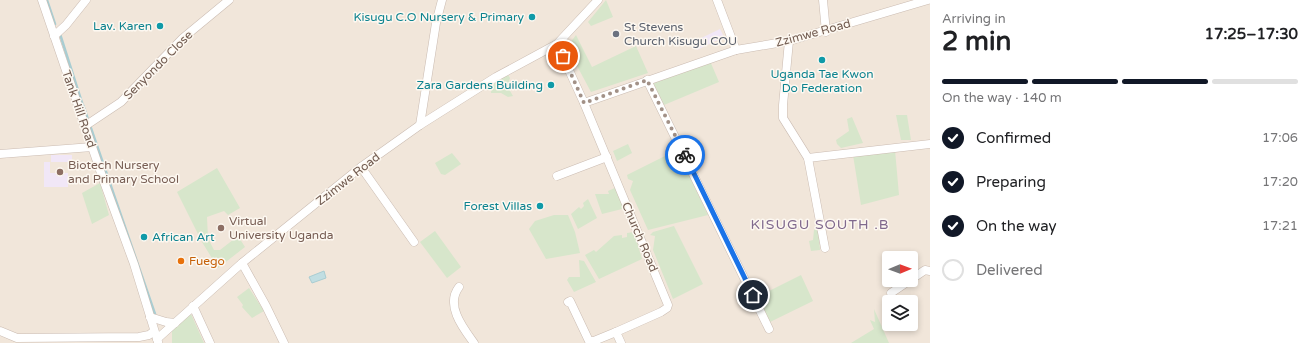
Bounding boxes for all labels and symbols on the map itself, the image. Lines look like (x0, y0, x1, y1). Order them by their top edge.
place label: Kisugu C.O Nursery & Primary (354, 10, 525, 24)
marker: Kisugu C.O Nursery & Primary (527, 12, 537, 22)
street label: Zzimwe Road (774, 16, 852, 50)
place label: Lav. Karen (93, 19, 152, 33)
place label: St Stevens Church Kisugu COU (624, 20, 737, 48)
marker: Lav. Karen (155, 21, 165, 31)
street label: Senyondo Close (121, 28, 195, 102)
marker: St Stevens Church Kisugu COU (611, 29, 621, 39)
pin (546, 39, 580, 73)
marker: Uganda Tae Kwon Do Federation (817, 55, 827, 65)
place label: Uganda Tae Kwon Do Federation (770, 67, 874, 95)
street label: Tank Hill Road (59, 68, 99, 150)
place label: Zara Gardens Building (416, 78, 543, 92)
marker: Zara Gardens Building (546, 80, 556, 90)
courier (665, 135, 705, 175)
street label: Zzimwe Road (313, 150, 383, 208)
place label: Biotech Nursery and Primary School (68, 158, 179, 186)
marker: Biotech Nursery and Primary School (55, 167, 65, 177)
place label: Forest Villas (464, 199, 532, 213)
street label: Church Road (619, 200, 661, 274)
marker: Forest Villas (535, 201, 545, 211)
place label: Virtual University Uganda (229, 214, 334, 242)
district label: KISUGU SOUTH .B (750, 216, 890, 233)
marker: Virtual University Uganda (216, 223, 226, 233)
place label: African Art (152, 230, 215, 244)
marker: African Art (139, 232, 149, 242)
north arrow (882, 251, 918, 287)
place label: Fuego (189, 254, 225, 268)
marker: Fuego (176, 256, 186, 266)
pin (736, 278, 770, 312)

